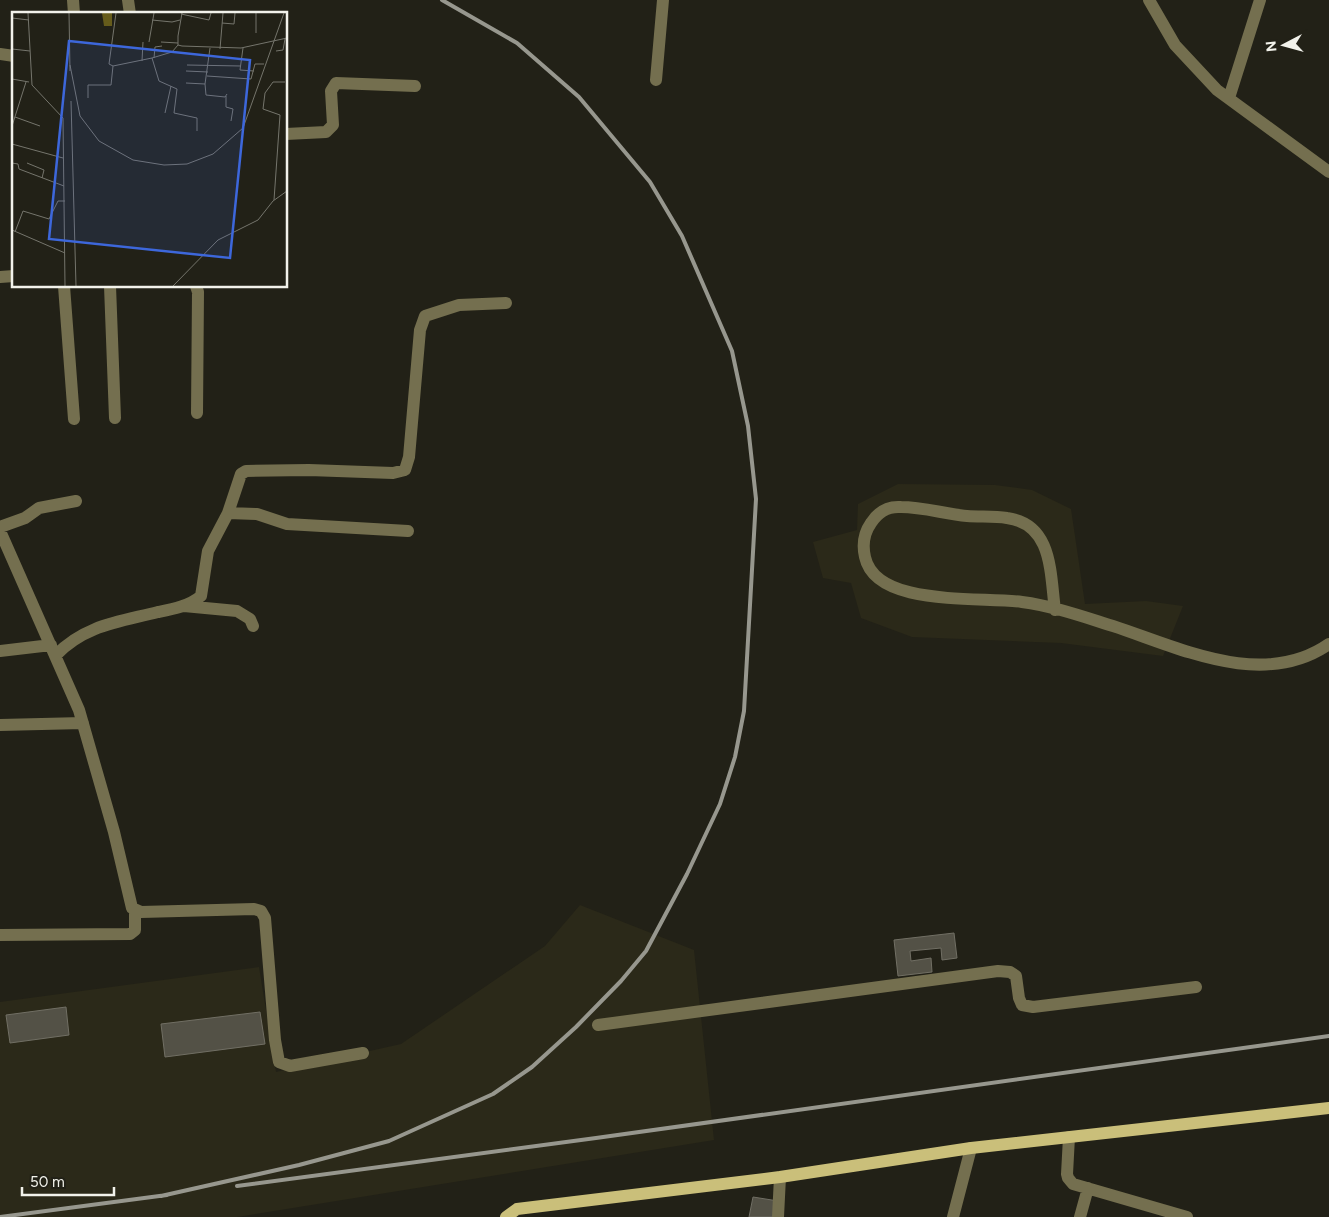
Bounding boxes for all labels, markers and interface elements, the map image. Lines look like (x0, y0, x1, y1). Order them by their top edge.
inset map (12, 12, 288, 288)
north arrow (1259, 20, 1309, 70)
text: N (1263, 40, 1281, 53)
scale bar (22, 1164, 115, 1196)
text: 50 m (30, 1173, 65, 1191)

